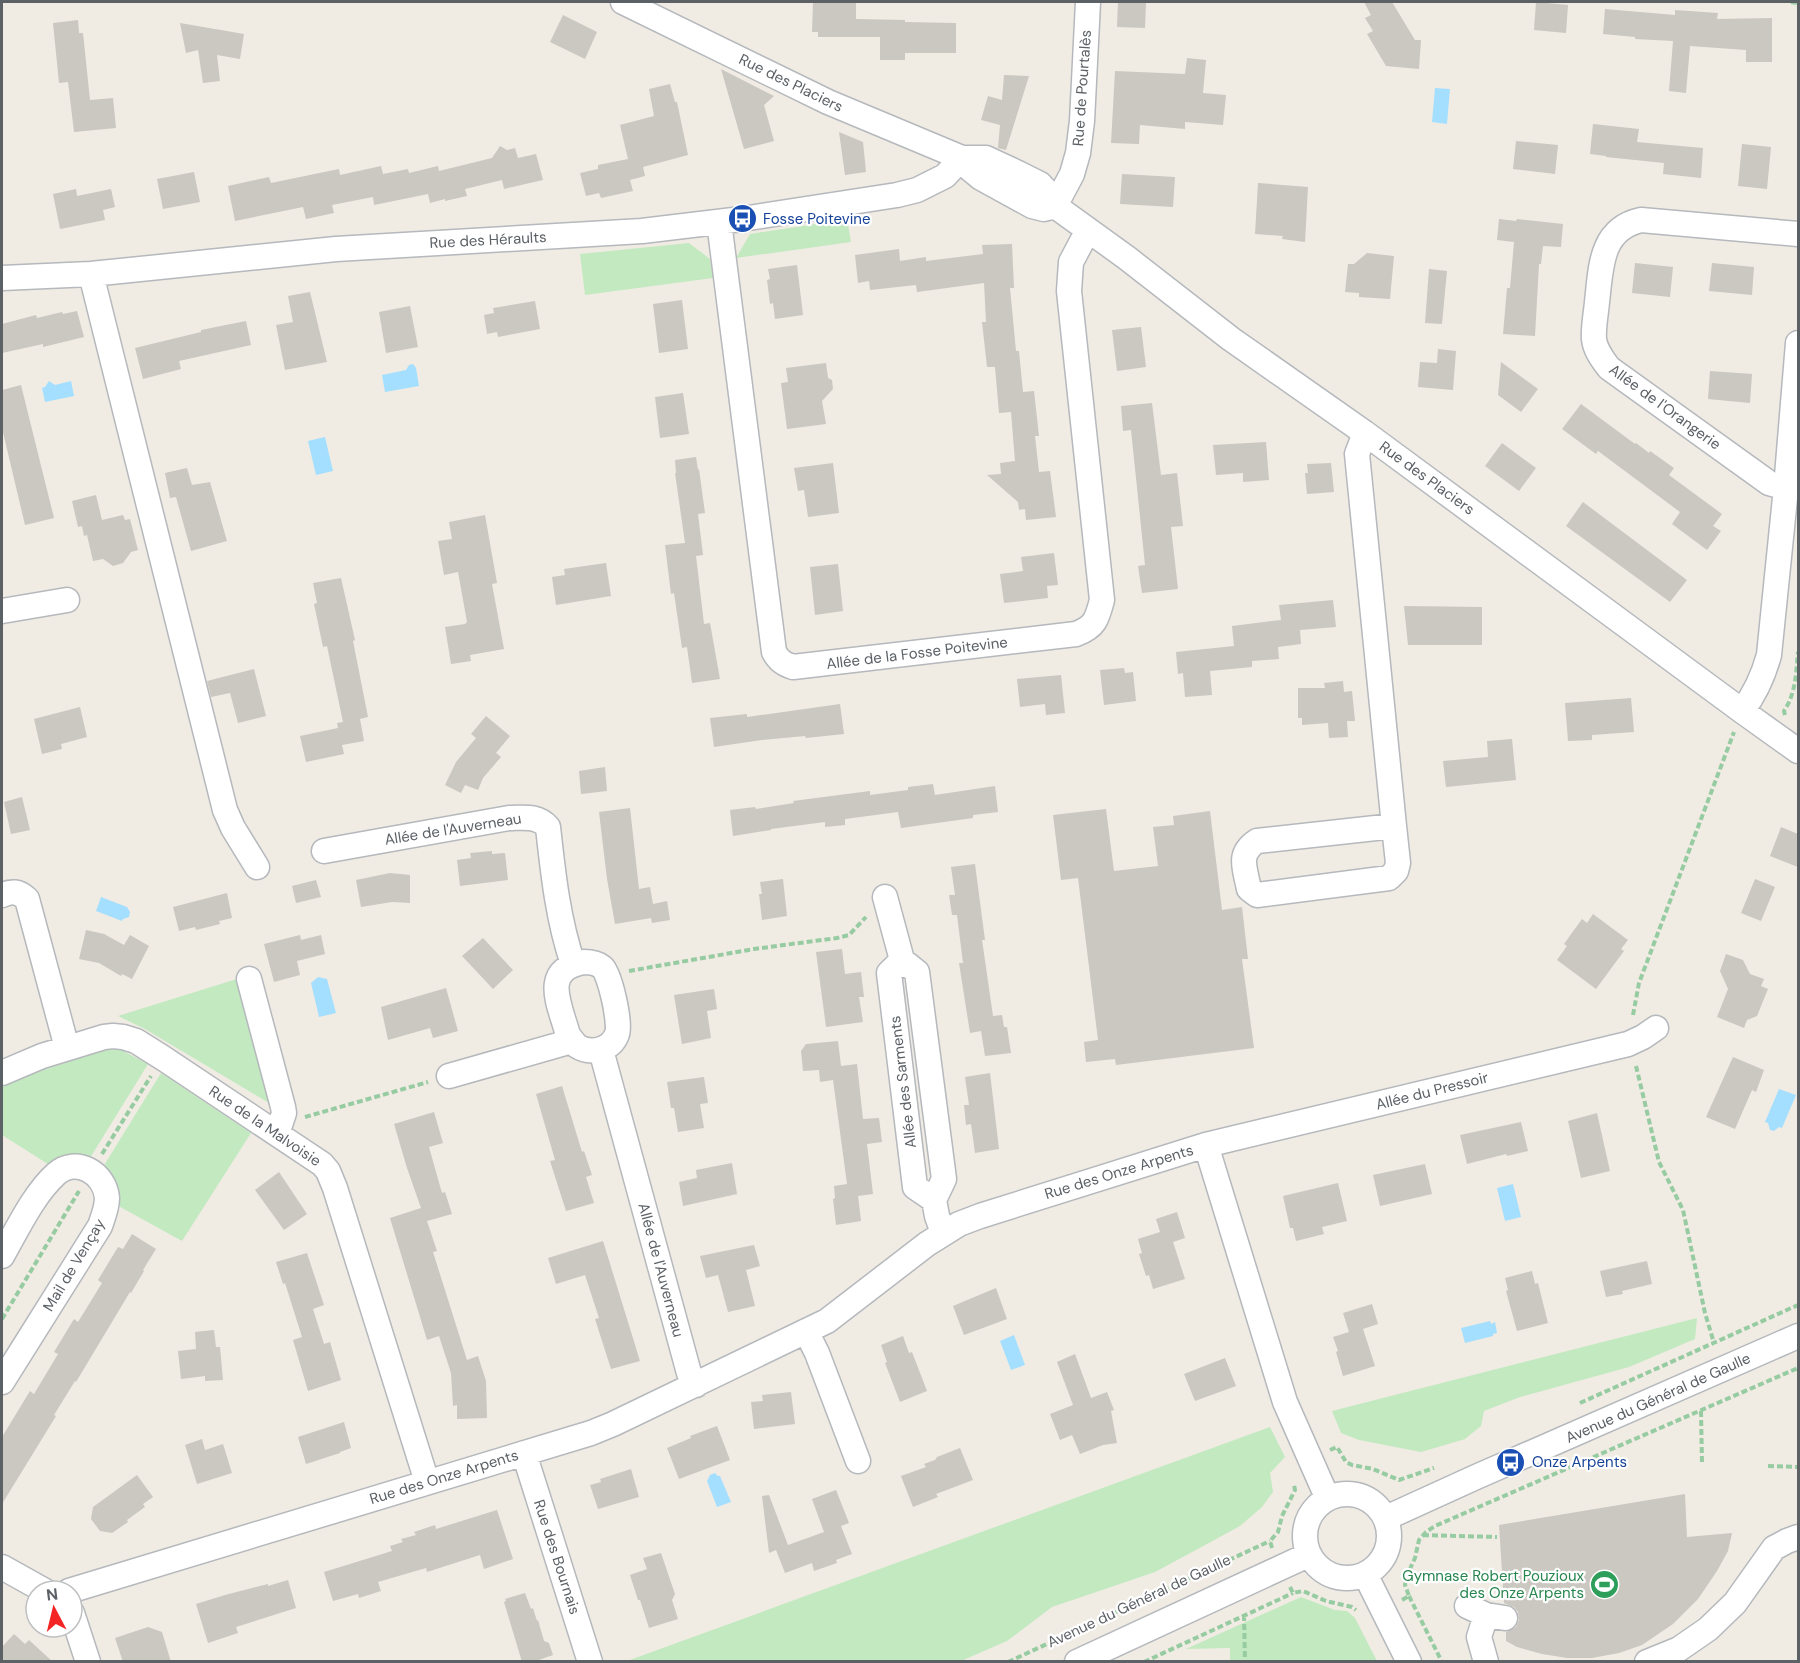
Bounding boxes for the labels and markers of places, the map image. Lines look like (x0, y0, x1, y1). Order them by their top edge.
bus stop icon: Fosse Poitevine (726, 203, 758, 235)
place label: Fosse Poitevine (763, 209, 870, 229)
bus stop icon: Onze Arpents (1495, 1446, 1527, 1478)
place label: Onze Arpents (1532, 1452, 1627, 1472)
place label: Gymnase Robert Pouzioux des Onze Arpents (1402, 1566, 1585, 1603)
sports icon: Gymnase Robert Pouzioux des Onze Arpents (1589, 1569, 1621, 1601)

